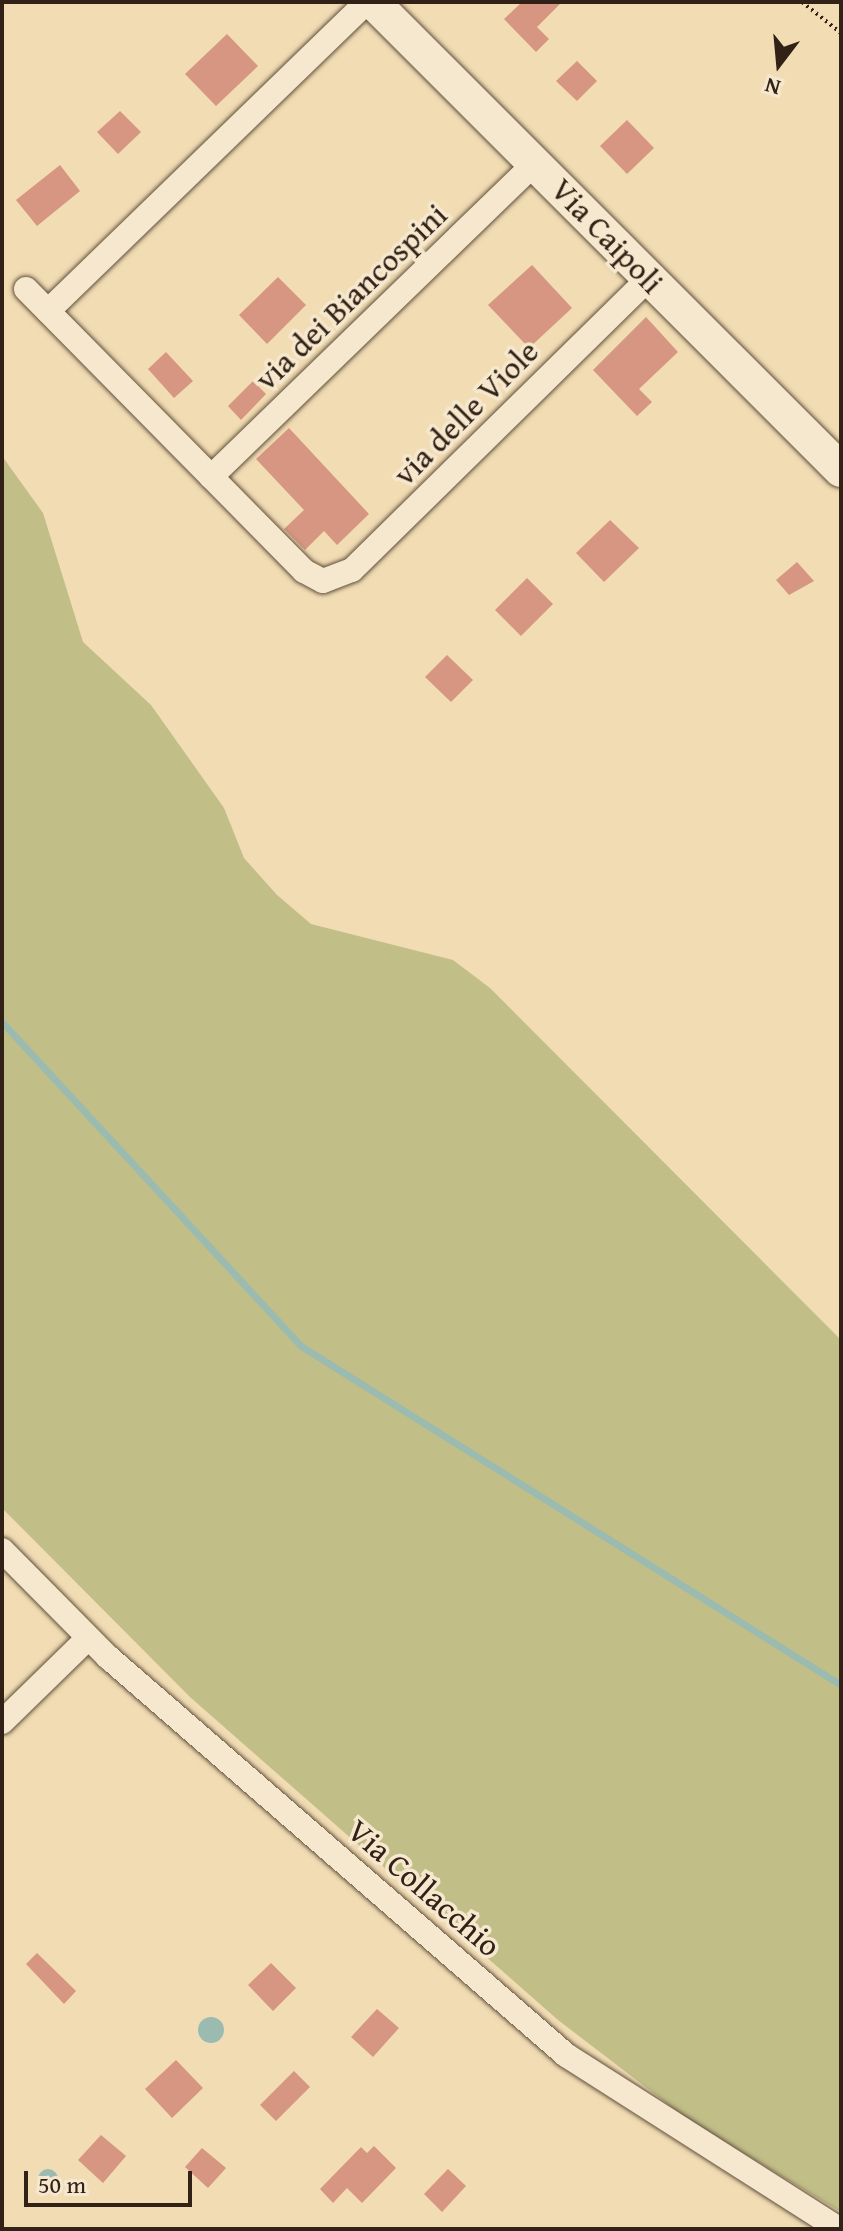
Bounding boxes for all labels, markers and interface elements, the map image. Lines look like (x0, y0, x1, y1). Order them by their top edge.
north arrow (739, 24, 819, 104)
text: N (761, 70, 784, 104)
street label: Via Caipoli (543, 170, 671, 302)
street label: via dei Biancospini (247, 196, 455, 398)
street label: via delle Viole (385, 332, 547, 494)
street label: Via Collacchio (340, 1811, 508, 1965)
scale bar (28, 2155, 196, 2205)
text: 50 m (38, 2167, 86, 2202)

